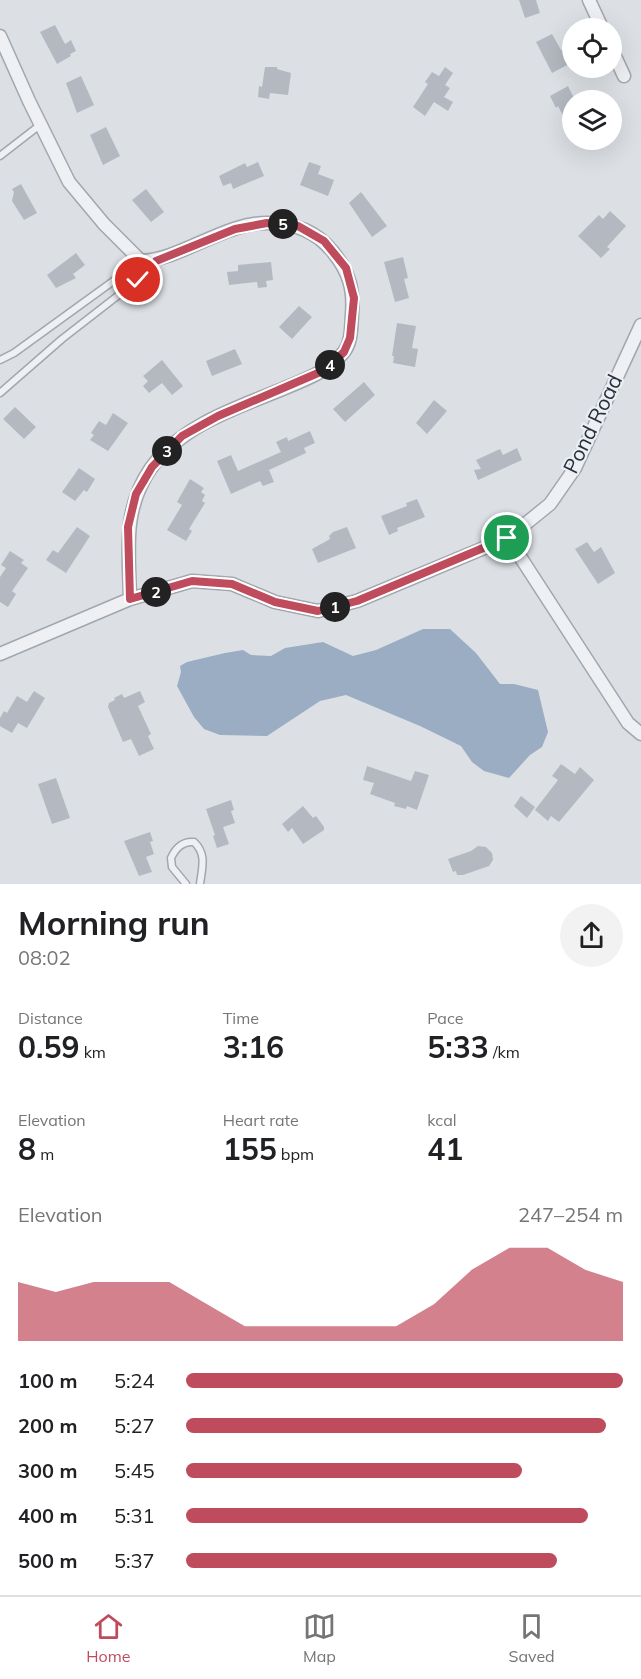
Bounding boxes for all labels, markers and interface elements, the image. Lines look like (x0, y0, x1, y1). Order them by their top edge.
map controls (562, 18, 622, 150)
button: locate (562, 18, 622, 78)
button: layers (562, 90, 622, 150)
pin: 5 (268, 209, 298, 239)
text: 5 (278, 214, 288, 234)
pin (112, 254, 163, 305)
icon: check (121, 263, 154, 296)
pin: 4 (315, 350, 345, 380)
text: 4 (325, 355, 335, 375)
street label: Pond Road (557, 370, 627, 477)
pin: 3 (152, 436, 182, 466)
text: 3 (162, 441, 172, 461)
pin (481, 512, 532, 563)
icon: arrive (490, 521, 523, 554)
pin: 2 (141, 577, 171, 607)
text: 2 (151, 582, 161, 602)
pin: 1 (320, 592, 350, 622)
text: 1 (330, 597, 340, 617)
text: Morning run (18, 902, 210, 943)
button: share (560, 904, 623, 967)
text: 08:02 (18, 945, 71, 970)
text: Distance (18, 1008, 83, 1028)
text: Time (223, 1008, 259, 1028)
text: Pace (427, 1008, 463, 1028)
text: 0.59 (18, 1028, 79, 1066)
text: 3:16 (223, 1028, 284, 1066)
text: 5:33 (427, 1028, 489, 1066)
text: km (79, 1042, 106, 1062)
text: /km (489, 1042, 520, 1062)
text: Elevation (18, 1110, 86, 1130)
text: Heart rate (223, 1110, 299, 1130)
text: kcal (427, 1110, 457, 1130)
text: 8 (18, 1130, 36, 1168)
text: 155 (223, 1130, 277, 1168)
text: 41 (427, 1130, 463, 1168)
text: m (36, 1144, 54, 1164)
text: bpm (277, 1144, 314, 1164)
text: Elevation (18, 1202, 103, 1227)
text: 247–254 m (518, 1202, 623, 1227)
text: 100 m (18, 1368, 77, 1393)
text: 5:24 (114, 1368, 155, 1393)
text: 200 m (18, 1413, 77, 1438)
text: 5:27 (114, 1413, 155, 1438)
text: 300 m (18, 1458, 77, 1483)
text: 5:45 (114, 1458, 155, 1483)
text: 400 m (18, 1503, 77, 1528)
text: 5:31 (114, 1503, 155, 1528)
text: 500 m (18, 1548, 77, 1573)
text: 5:37 (114, 1548, 155, 1573)
tab: Home (86, 1610, 130, 1666)
tab: Map (303, 1610, 336, 1666)
tab: Saved (509, 1610, 555, 1666)

